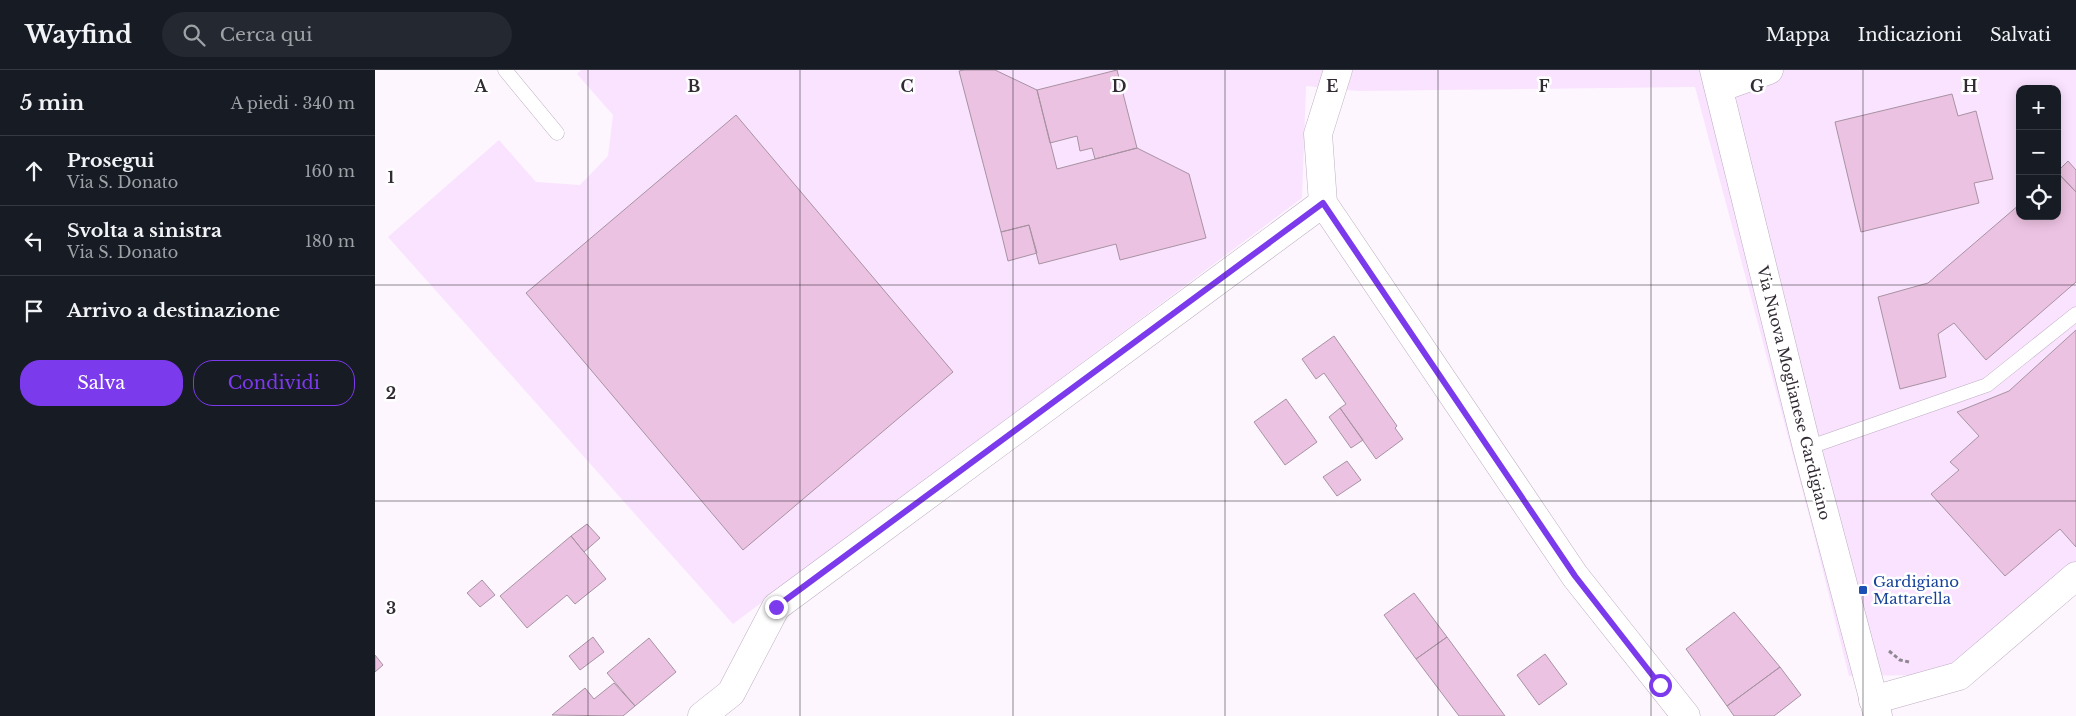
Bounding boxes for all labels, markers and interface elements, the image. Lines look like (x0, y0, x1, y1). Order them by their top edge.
search box (162, 12, 512, 57)
text: Wayfind (25, 20, 132, 49)
icon: search (180, 21, 208, 49)
text: Cerca qui (220, 23, 312, 46)
text: Mappa (1766, 24, 1830, 46)
text: Indicazioni (1858, 24, 1962, 46)
text: Salvati (1990, 24, 2051, 46)
text: A (474, 76, 489, 96)
text: B (688, 76, 701, 96)
text: C (900, 76, 914, 96)
text: D (1112, 76, 1126, 96)
text: E (1326, 76, 1338, 96)
text: F (1538, 76, 1550, 96)
text: G (1750, 76, 1764, 96)
text: H (1962, 76, 1978, 96)
map controls (2016, 85, 2061, 220)
button: + (2016, 85, 2061, 130)
text: 5 min (20, 90, 84, 116)
text: A piedi · 340 m (231, 93, 355, 113)
button: − (2016, 130, 2061, 175)
text: Prosegui (67, 149, 154, 172)
icon: ahead (20, 157, 48, 185)
text: 160 m (304, 161, 355, 181)
text: 1 (388, 167, 395, 187)
text: Via S. Donato (67, 172, 178, 192)
button: locate (2016, 175, 2061, 220)
text: Svolta a sinistra (67, 219, 222, 242)
icon: left (20, 227, 48, 255)
text: 180 m (305, 231, 355, 251)
text: Via S. Donato (67, 242, 178, 262)
street label: Via Nuova Moglianese Gardigiano (1753, 263, 1835, 522)
icon: arrive (20, 297, 48, 325)
text: Arrivo a destinazione (67, 299, 280, 322)
button: Salva (20, 360, 183, 406)
button: Condividi (193, 360, 355, 406)
text: 2 (386, 383, 396, 403)
place label: Gardigiano Mattarella (1873, 572, 1959, 608)
marker: Gardigiano Mattarella (1857, 584, 1869, 596)
route end (765, 596, 788, 619)
text: 3 (386, 598, 396, 618)
route start (1649, 674, 1672, 697)

